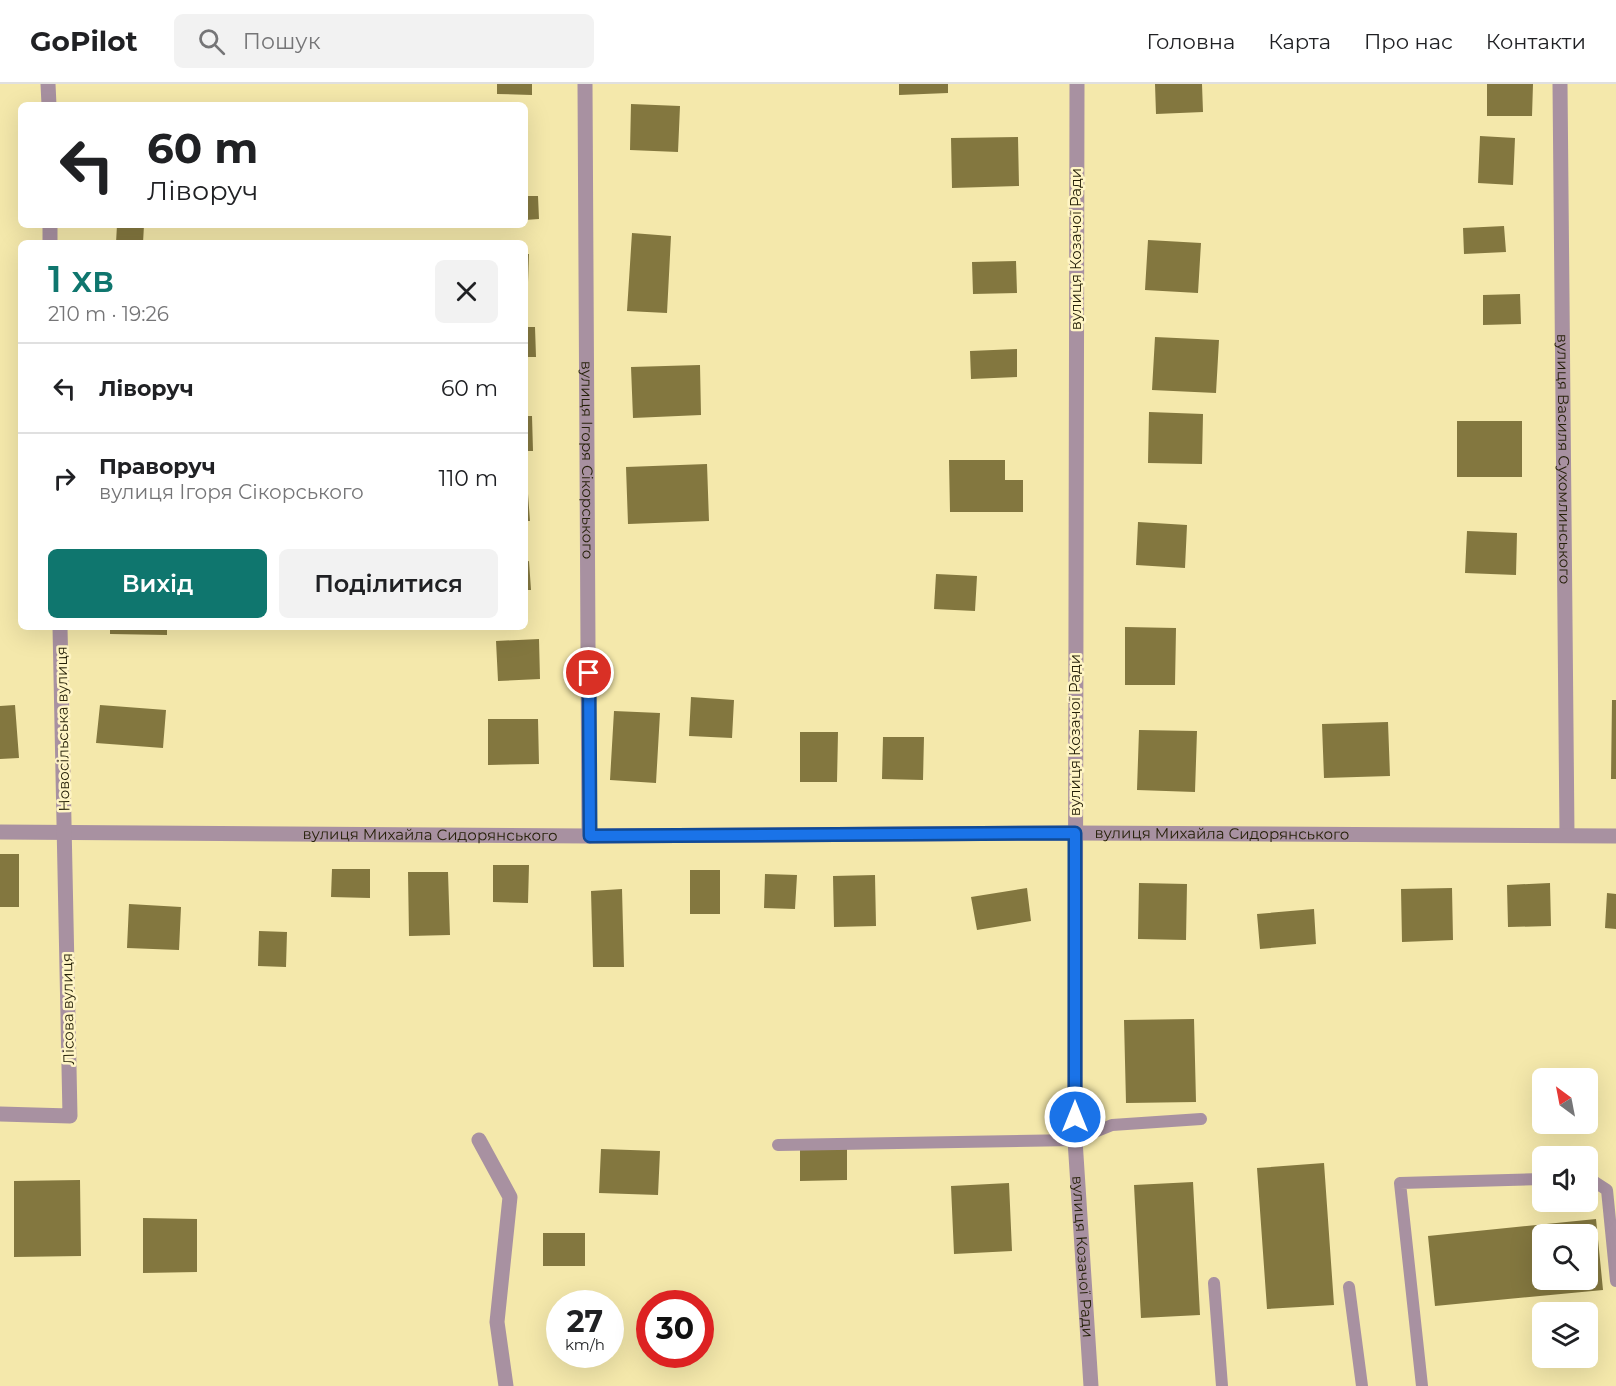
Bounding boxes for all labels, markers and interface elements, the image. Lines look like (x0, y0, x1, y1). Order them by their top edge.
search box (174, 14, 594, 68)
text: GoPilot (30, 24, 138, 58)
icon: search (195, 25, 228, 58)
text: Пошук (243, 28, 320, 55)
text: Головна (1147, 29, 1235, 54)
text: Карта (1268, 29, 1331, 54)
text: Про нас (1364, 29, 1453, 54)
text: Контакти (1486, 29, 1586, 54)
text: 60 m (147, 122, 258, 174)
icon: left (48, 126, 126, 204)
street label: вулиця Козачої Ради (1066, 168, 1085, 330)
text: Ліворуч (147, 174, 259, 207)
text: 1 хв (48, 257, 114, 301)
button: close (435, 260, 498, 323)
text: 210 m · 19:26 (48, 302, 169, 326)
street label: вулиця Василя Сухомлинського (1553, 334, 1575, 584)
street label: вулиця Ігоря Сікорського (577, 361, 598, 559)
icon: left (48, 372, 81, 405)
text: Ліворуч (99, 375, 194, 402)
text: 60 m (441, 375, 498, 402)
text: Праворуч (99, 453, 216, 480)
icon: right (48, 462, 81, 495)
text: 110 m (438, 465, 498, 492)
text: вулиця Ігоря Сікорського (99, 480, 364, 504)
button: Вихід (48, 549, 267, 618)
button: Поділитися (279, 549, 498, 618)
street label: Новосільська вулиця (52, 646, 73, 812)
pin (563, 647, 614, 698)
street label: вулиця Козачої Ради (1065, 654, 1084, 816)
icon: arrive (572, 656, 605, 689)
street label: вулиця Михайла Сидорянського (1094, 823, 1350, 844)
street label: вулиця Михайла Сидорянського (302, 824, 558, 845)
street label: Лісова вулиця (57, 953, 78, 1065)
north arrow (1532, 1068, 1598, 1134)
map controls (1532, 1068, 1598, 1368)
position arrow (1043, 1085, 1107, 1149)
button: sound (1532, 1146, 1598, 1212)
street label: вулиця Козачої Ради (1068, 1175, 1098, 1338)
button: search (1532, 1224, 1598, 1290)
speed limit sign: 30 (636, 1290, 714, 1368)
button: layers (1532, 1302, 1598, 1368)
text: 27 (567, 1303, 603, 1340)
text: km/h (565, 1335, 605, 1354)

